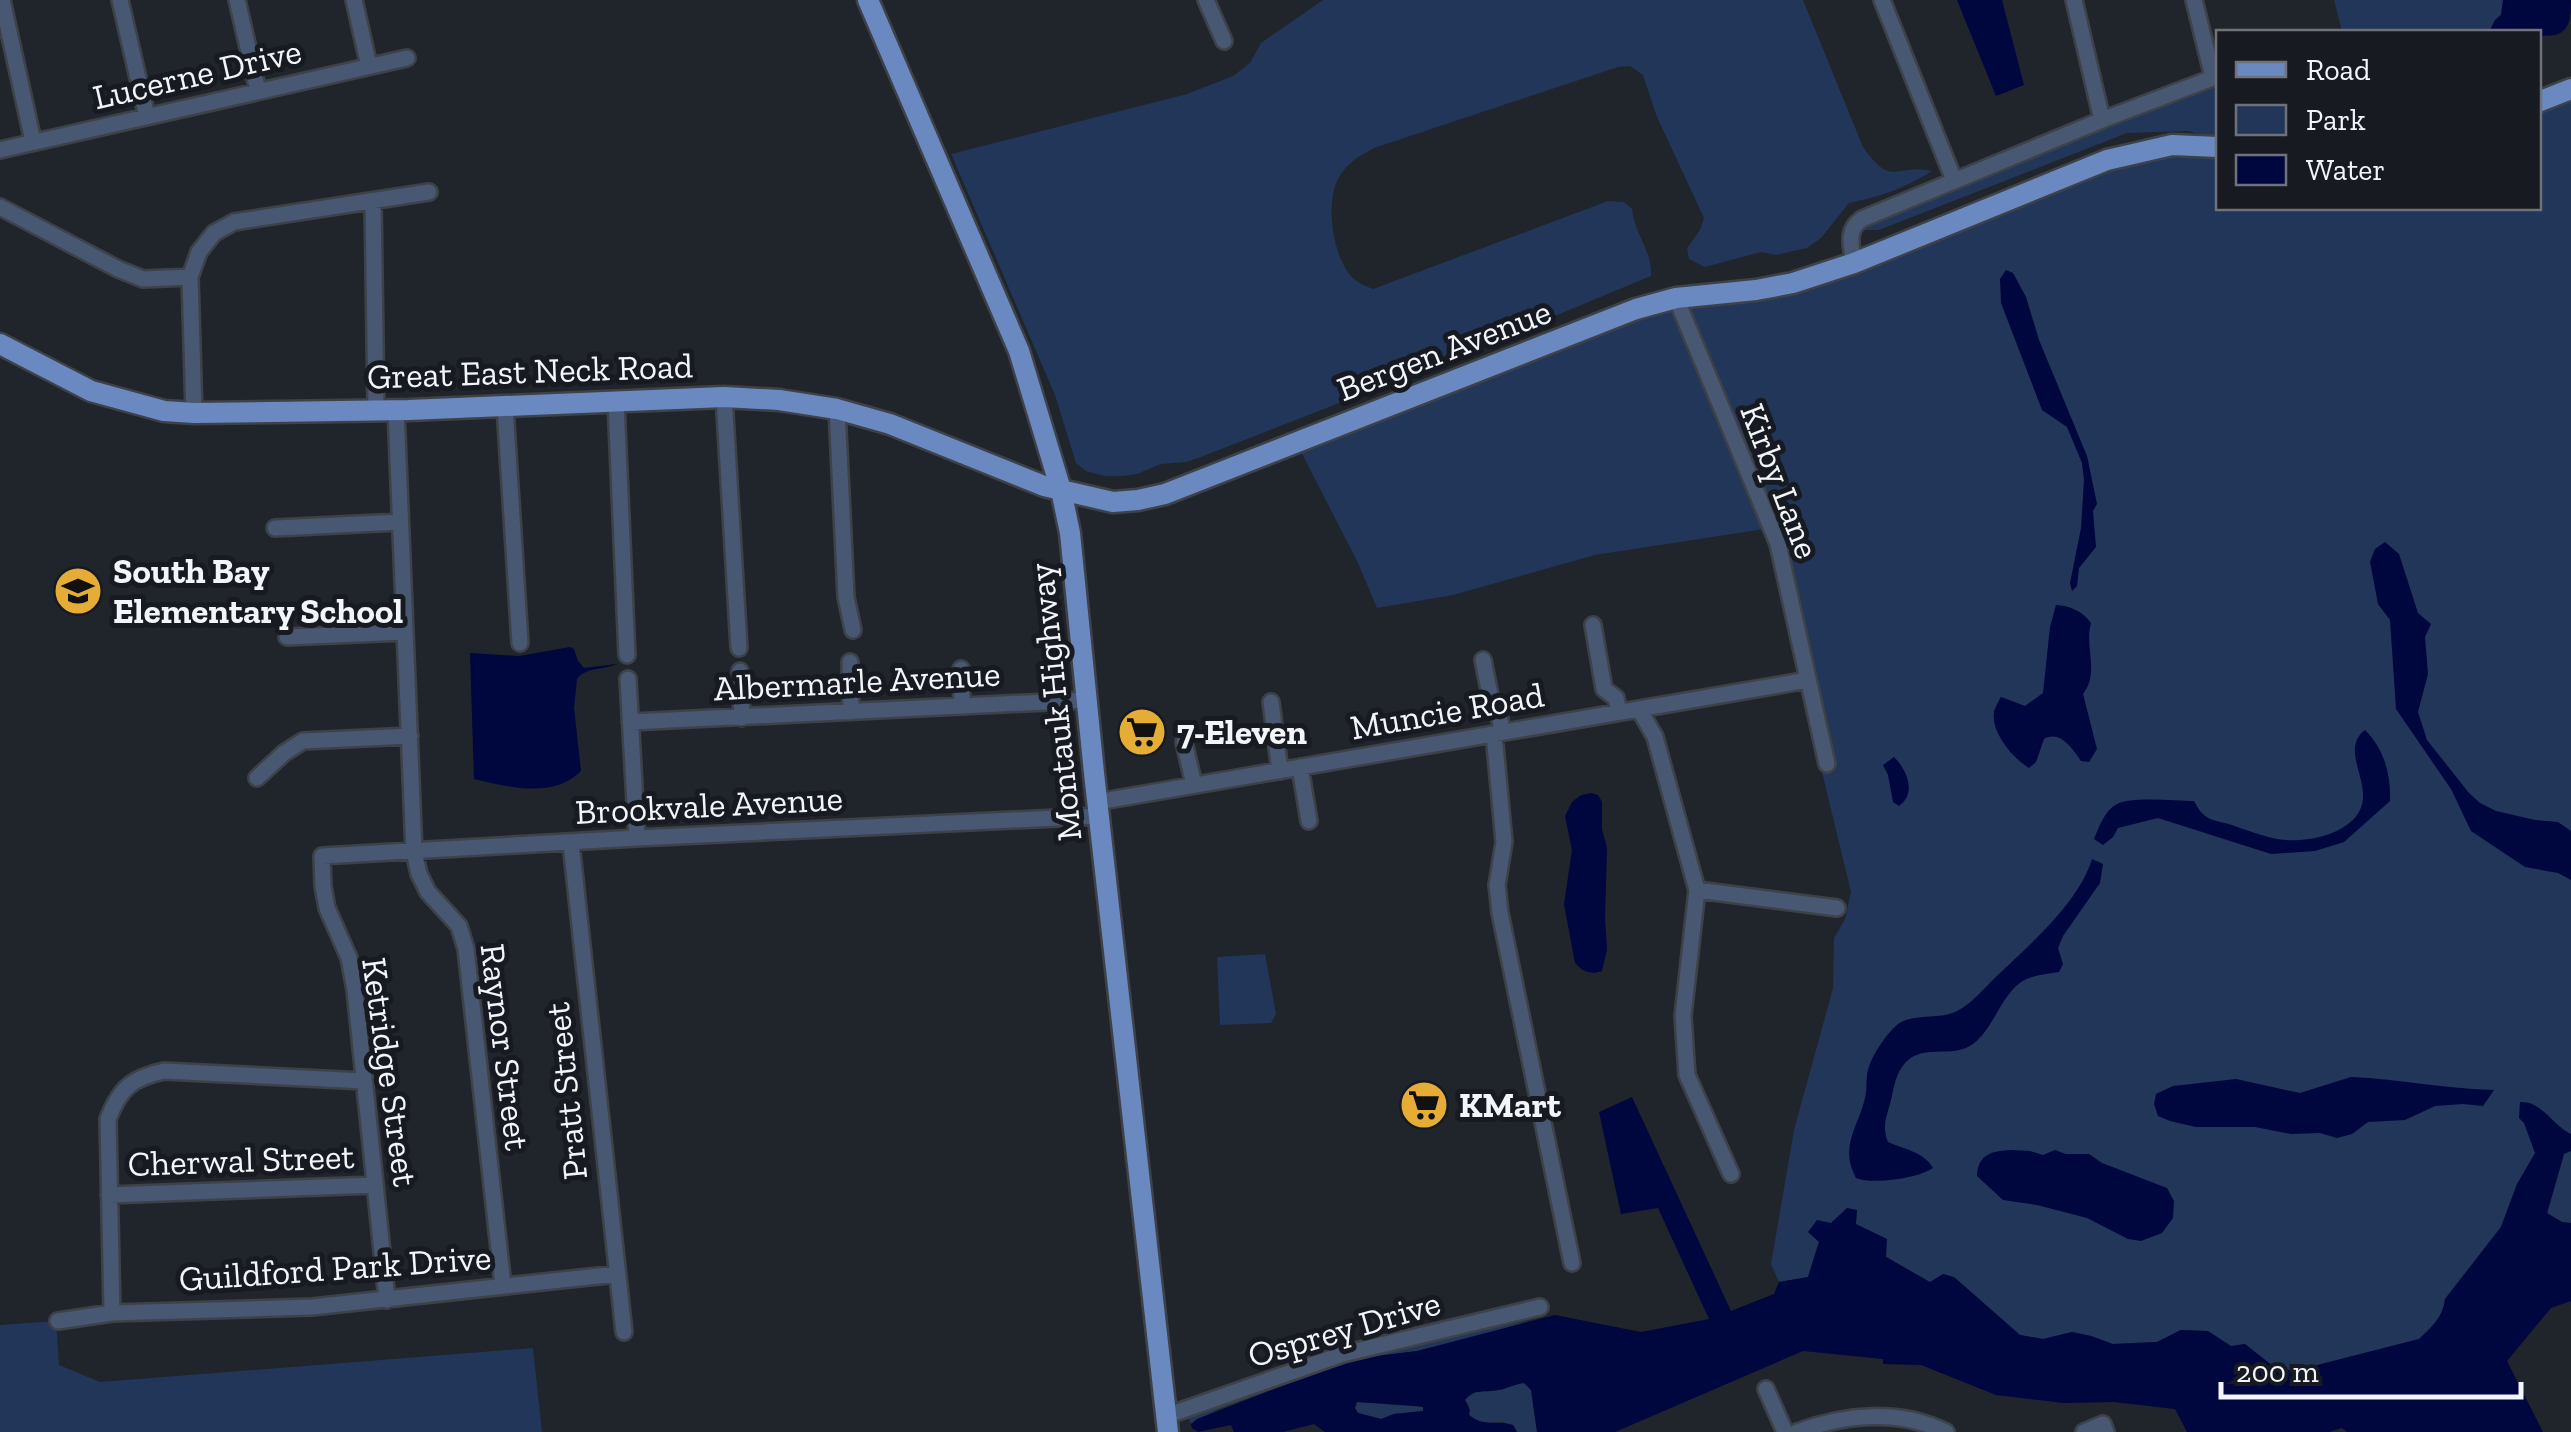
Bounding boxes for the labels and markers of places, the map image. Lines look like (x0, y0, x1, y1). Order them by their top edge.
place label: South Bay Elementary School (113, 550, 403, 632)
school or university icon: South Bay Elementary School (52, 565, 104, 617)
supermarket icon: 7-Eleven (1116, 706, 1168, 758)
place label: 7-Eleven (1177, 711, 1307, 753)
supermarket icon: KMart (1398, 1079, 1450, 1131)
place label: KMart (1459, 1084, 1562, 1126)

